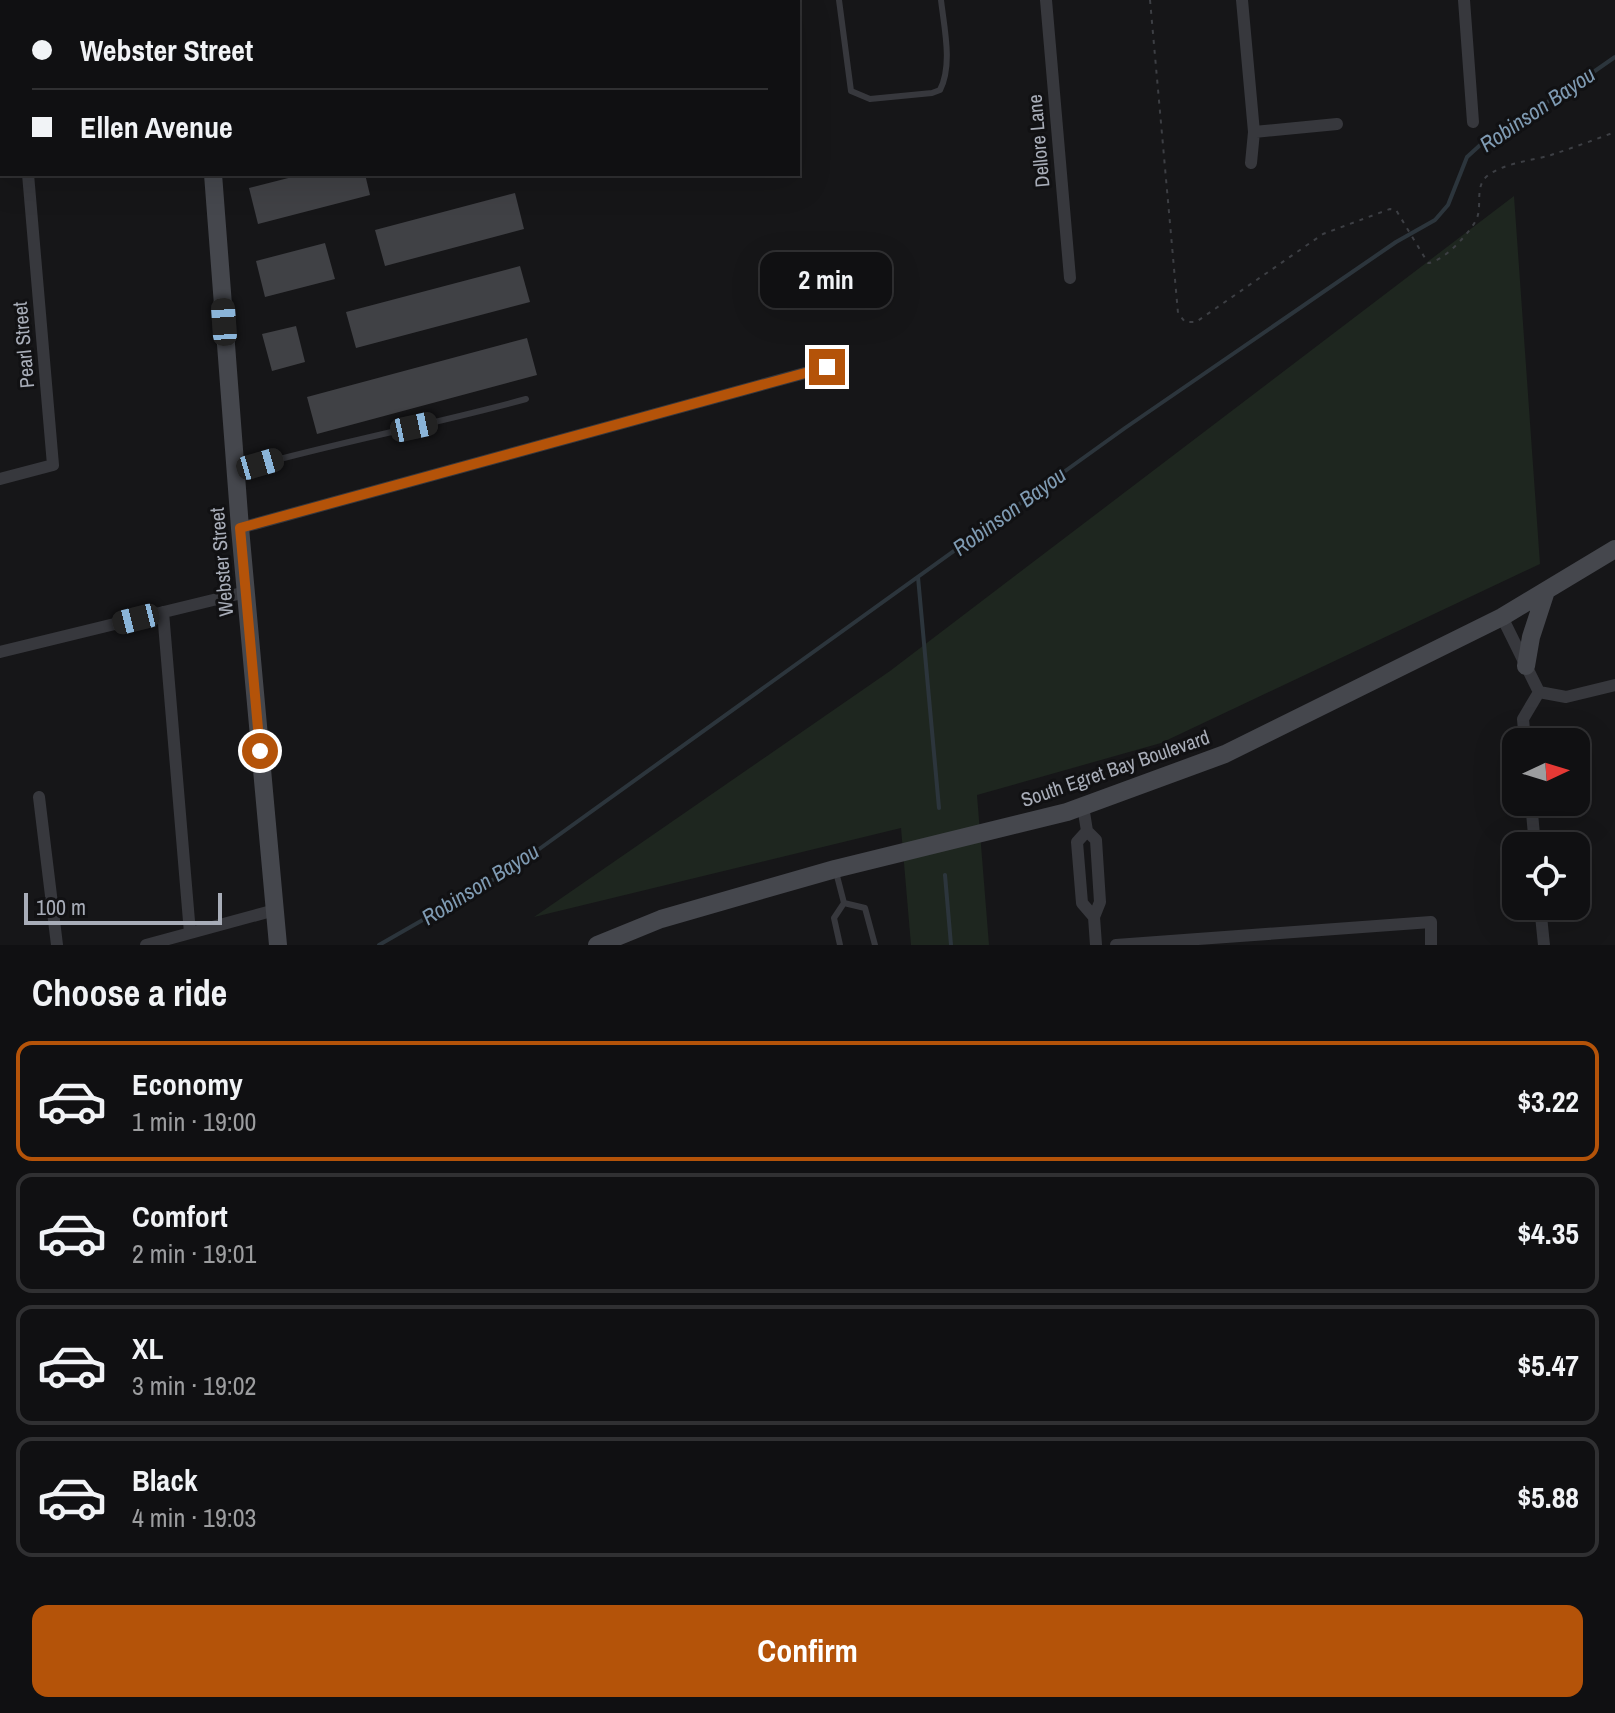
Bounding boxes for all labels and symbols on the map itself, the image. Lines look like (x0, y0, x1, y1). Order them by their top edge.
water label: Robinson Bayou (1473, 59, 1601, 159)
street label: Dellore Lane (1020, 94, 1056, 188)
callout: 2 min (761, 251, 893, 307)
car (210, 297, 238, 347)
street label: Pearl Street (6, 300, 40, 389)
route end (809, 349, 845, 385)
car (388, 410, 440, 444)
car (234, 446, 286, 482)
water label: Robinson Bayou (946, 460, 1072, 562)
street label: Webster Street (203, 506, 239, 618)
car (110, 602, 162, 636)
street label: South Egret Bay Boulevard (1017, 723, 1213, 813)
north arrow (1502, 728, 1590, 816)
route start (242, 733, 278, 769)
water label: Robinson Bayou (415, 836, 545, 932)
scale bar (24, 889, 222, 925)

